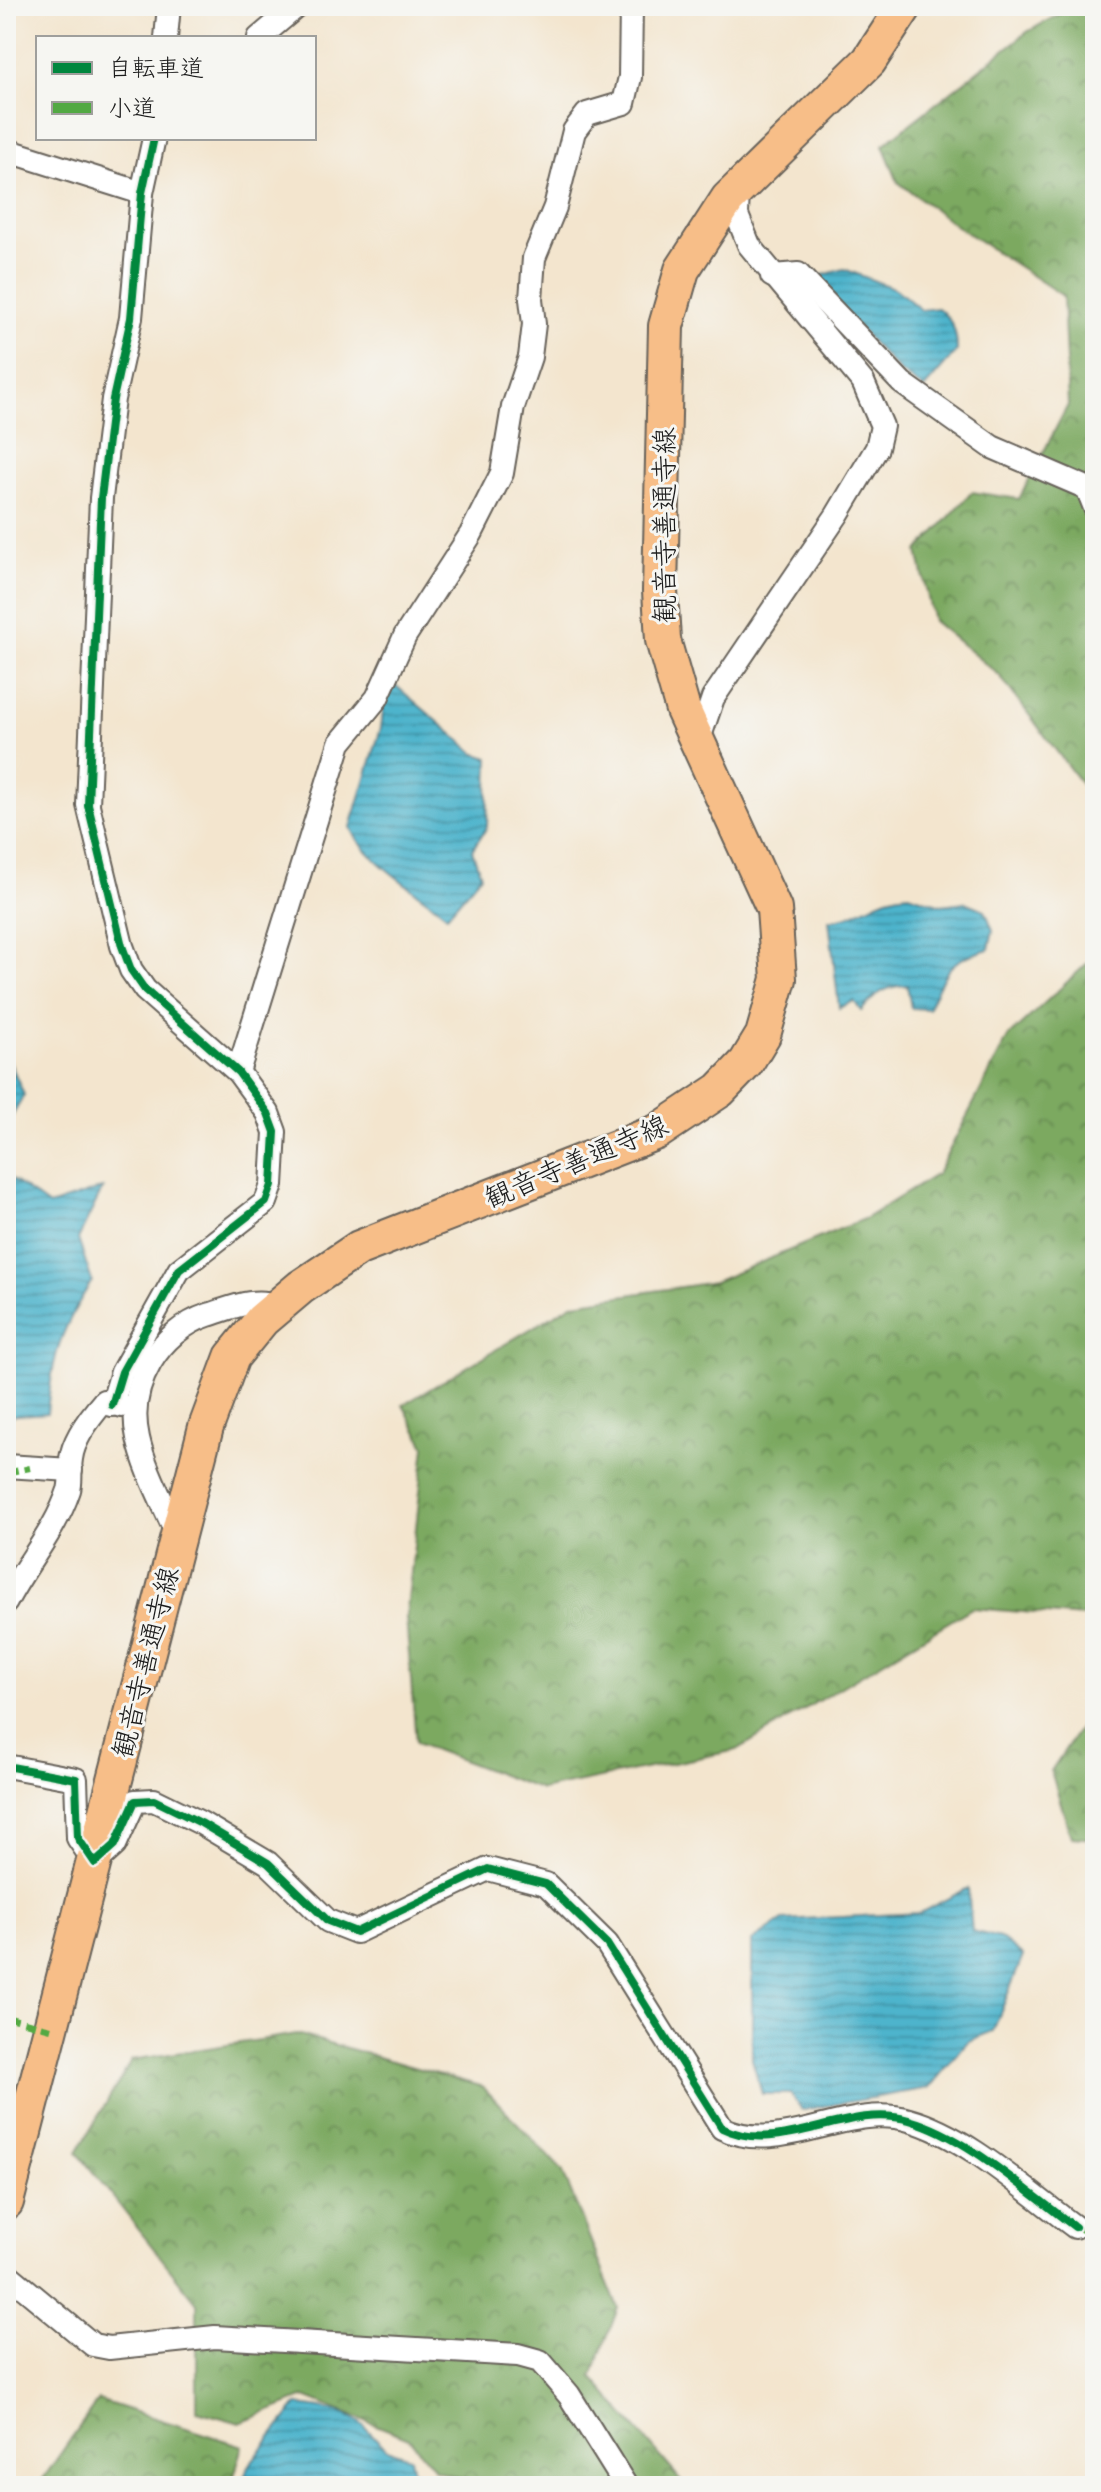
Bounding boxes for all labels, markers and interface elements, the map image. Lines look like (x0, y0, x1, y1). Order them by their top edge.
legend (36, 36, 316, 140)
text: 自転車道 (108, 52, 204, 86)
text: 小道 (108, 92, 156, 126)
street label: 観音寺善通寺線 (646, 427, 685, 623)
street label: 観音寺善通寺線 (479, 1106, 674, 1219)
street label: 観音寺善通寺線 (104, 1563, 189, 1762)

